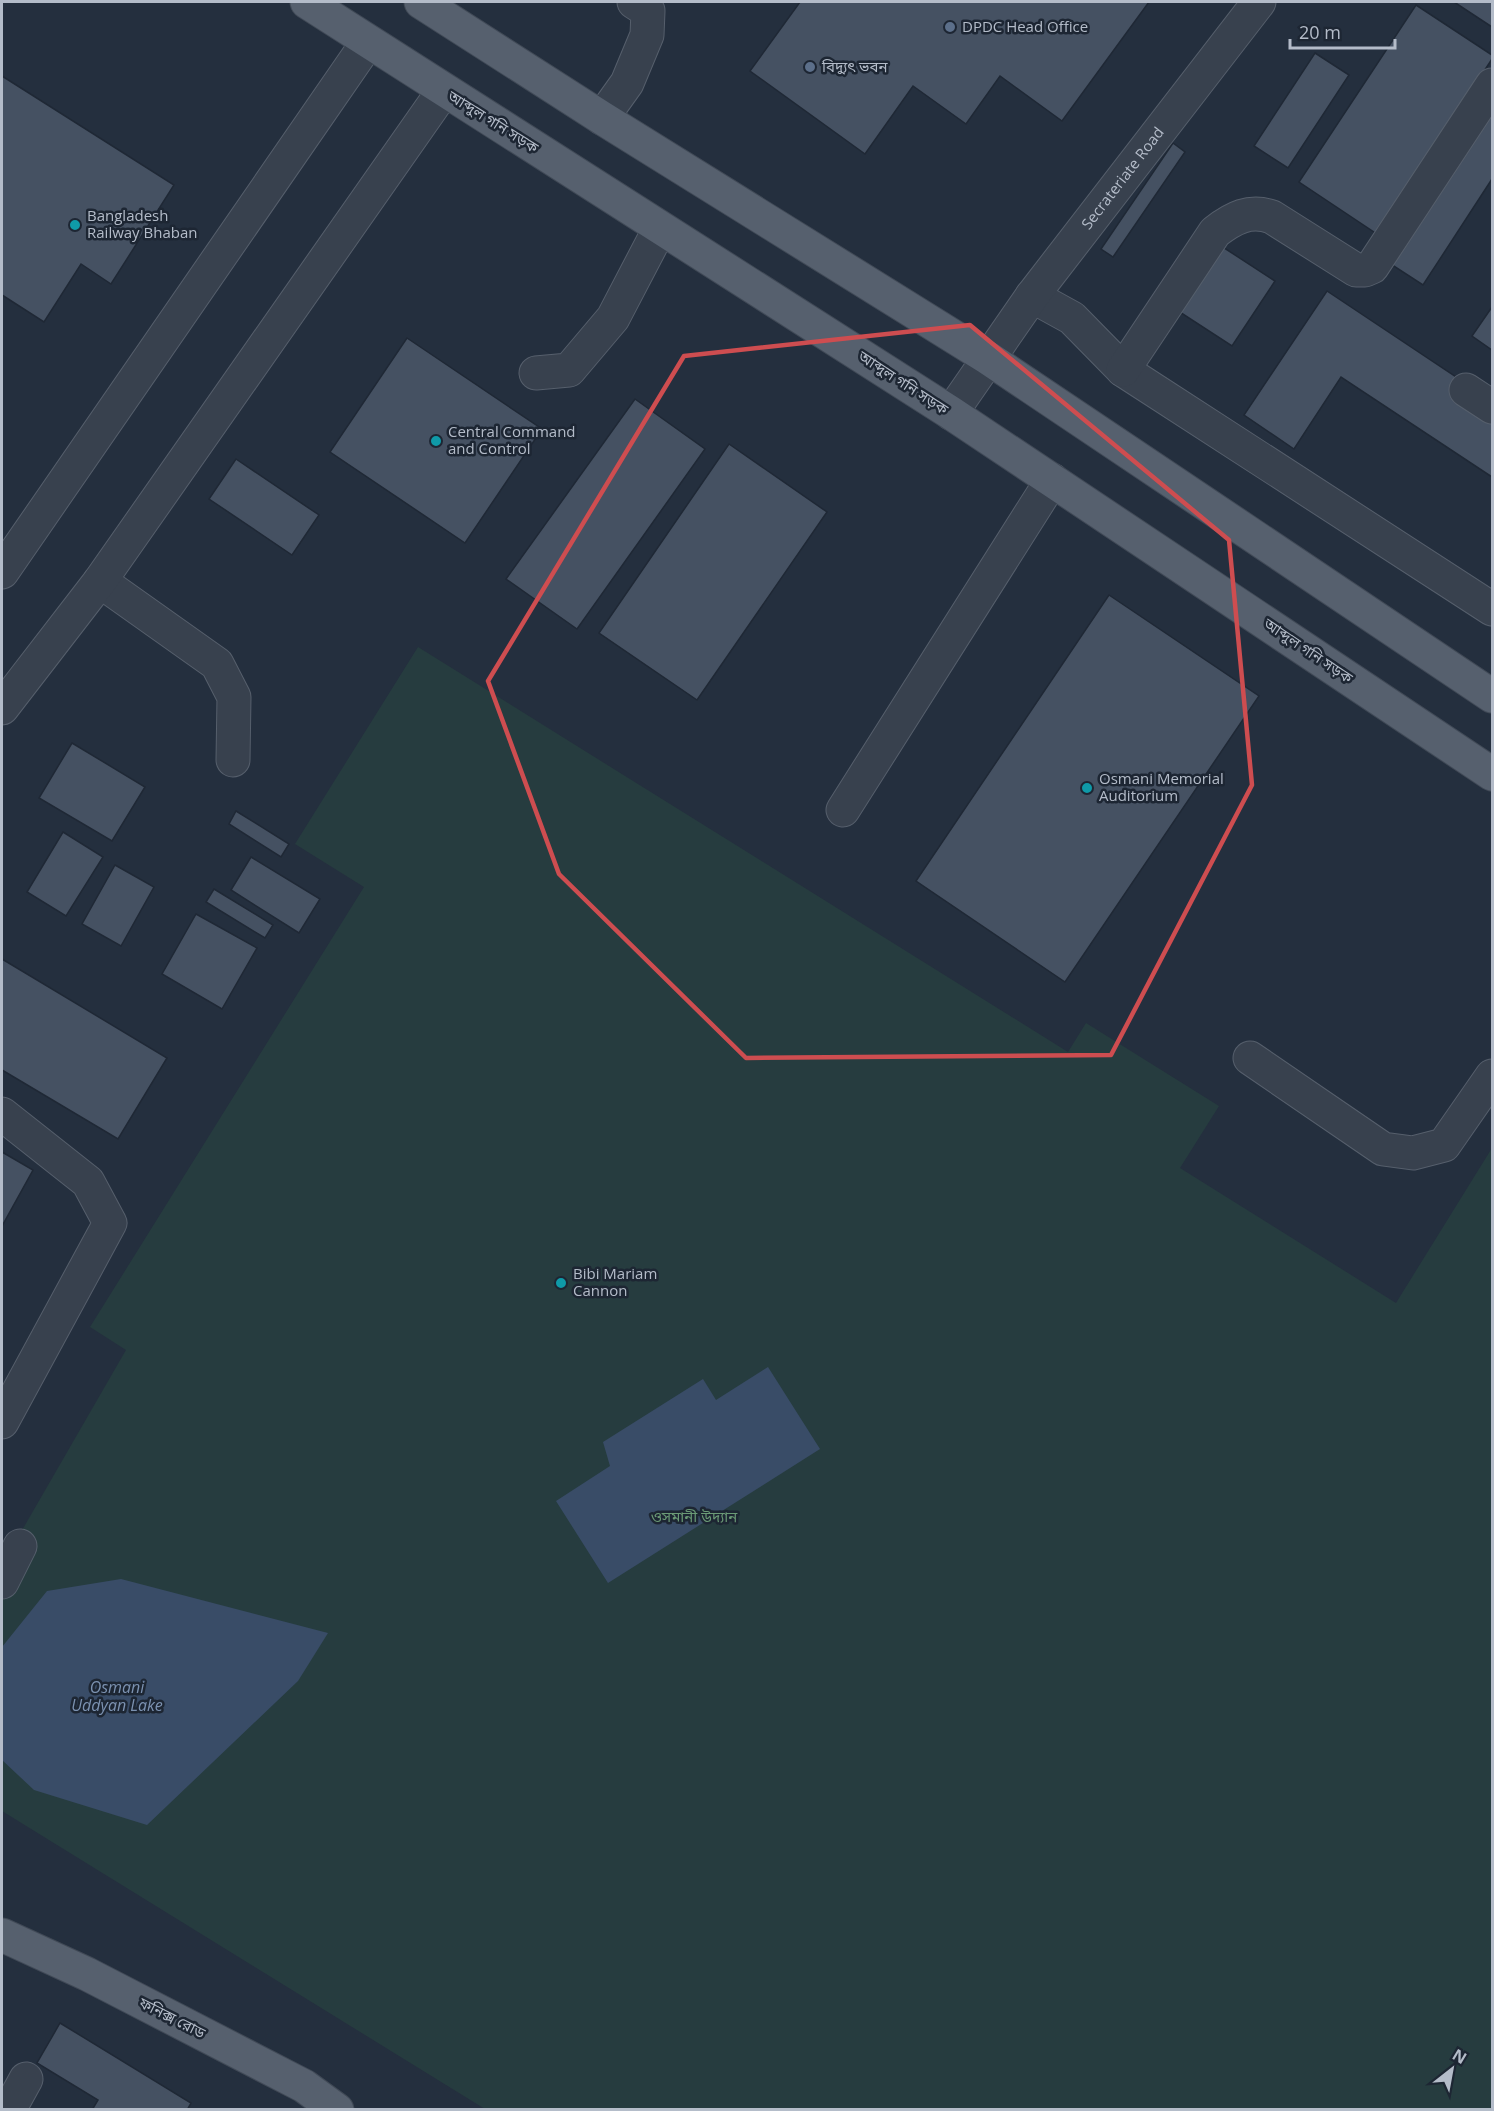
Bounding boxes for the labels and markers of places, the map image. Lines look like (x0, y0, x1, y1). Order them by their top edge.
place label: DPDC Head Office (962, 16, 1088, 36)
marker: DPDC Head Office (943, 20, 957, 34)
place label: বিদ্যুৎ ভবন (821, 56, 888, 76)
marker: বিদ্যুৎ ভবন (803, 60, 817, 74)
place label: Bangladesh Railway Bhaban (87, 205, 197, 242)
marker: Bangladesh Railway Bhaban (68, 218, 82, 232)
place label: Central Command and Control (448, 421, 576, 458)
marker: Central Command and Control (429, 434, 443, 448)
place label: Osmani Memorial Auditorium (1099, 768, 1224, 805)
marker: Osmani Memorial Auditorium (1080, 781, 1094, 795)
place label: Bibi Mariam Cannon (573, 1263, 657, 1300)
marker: Bibi Mariam Cannon (554, 1276, 568, 1290)

